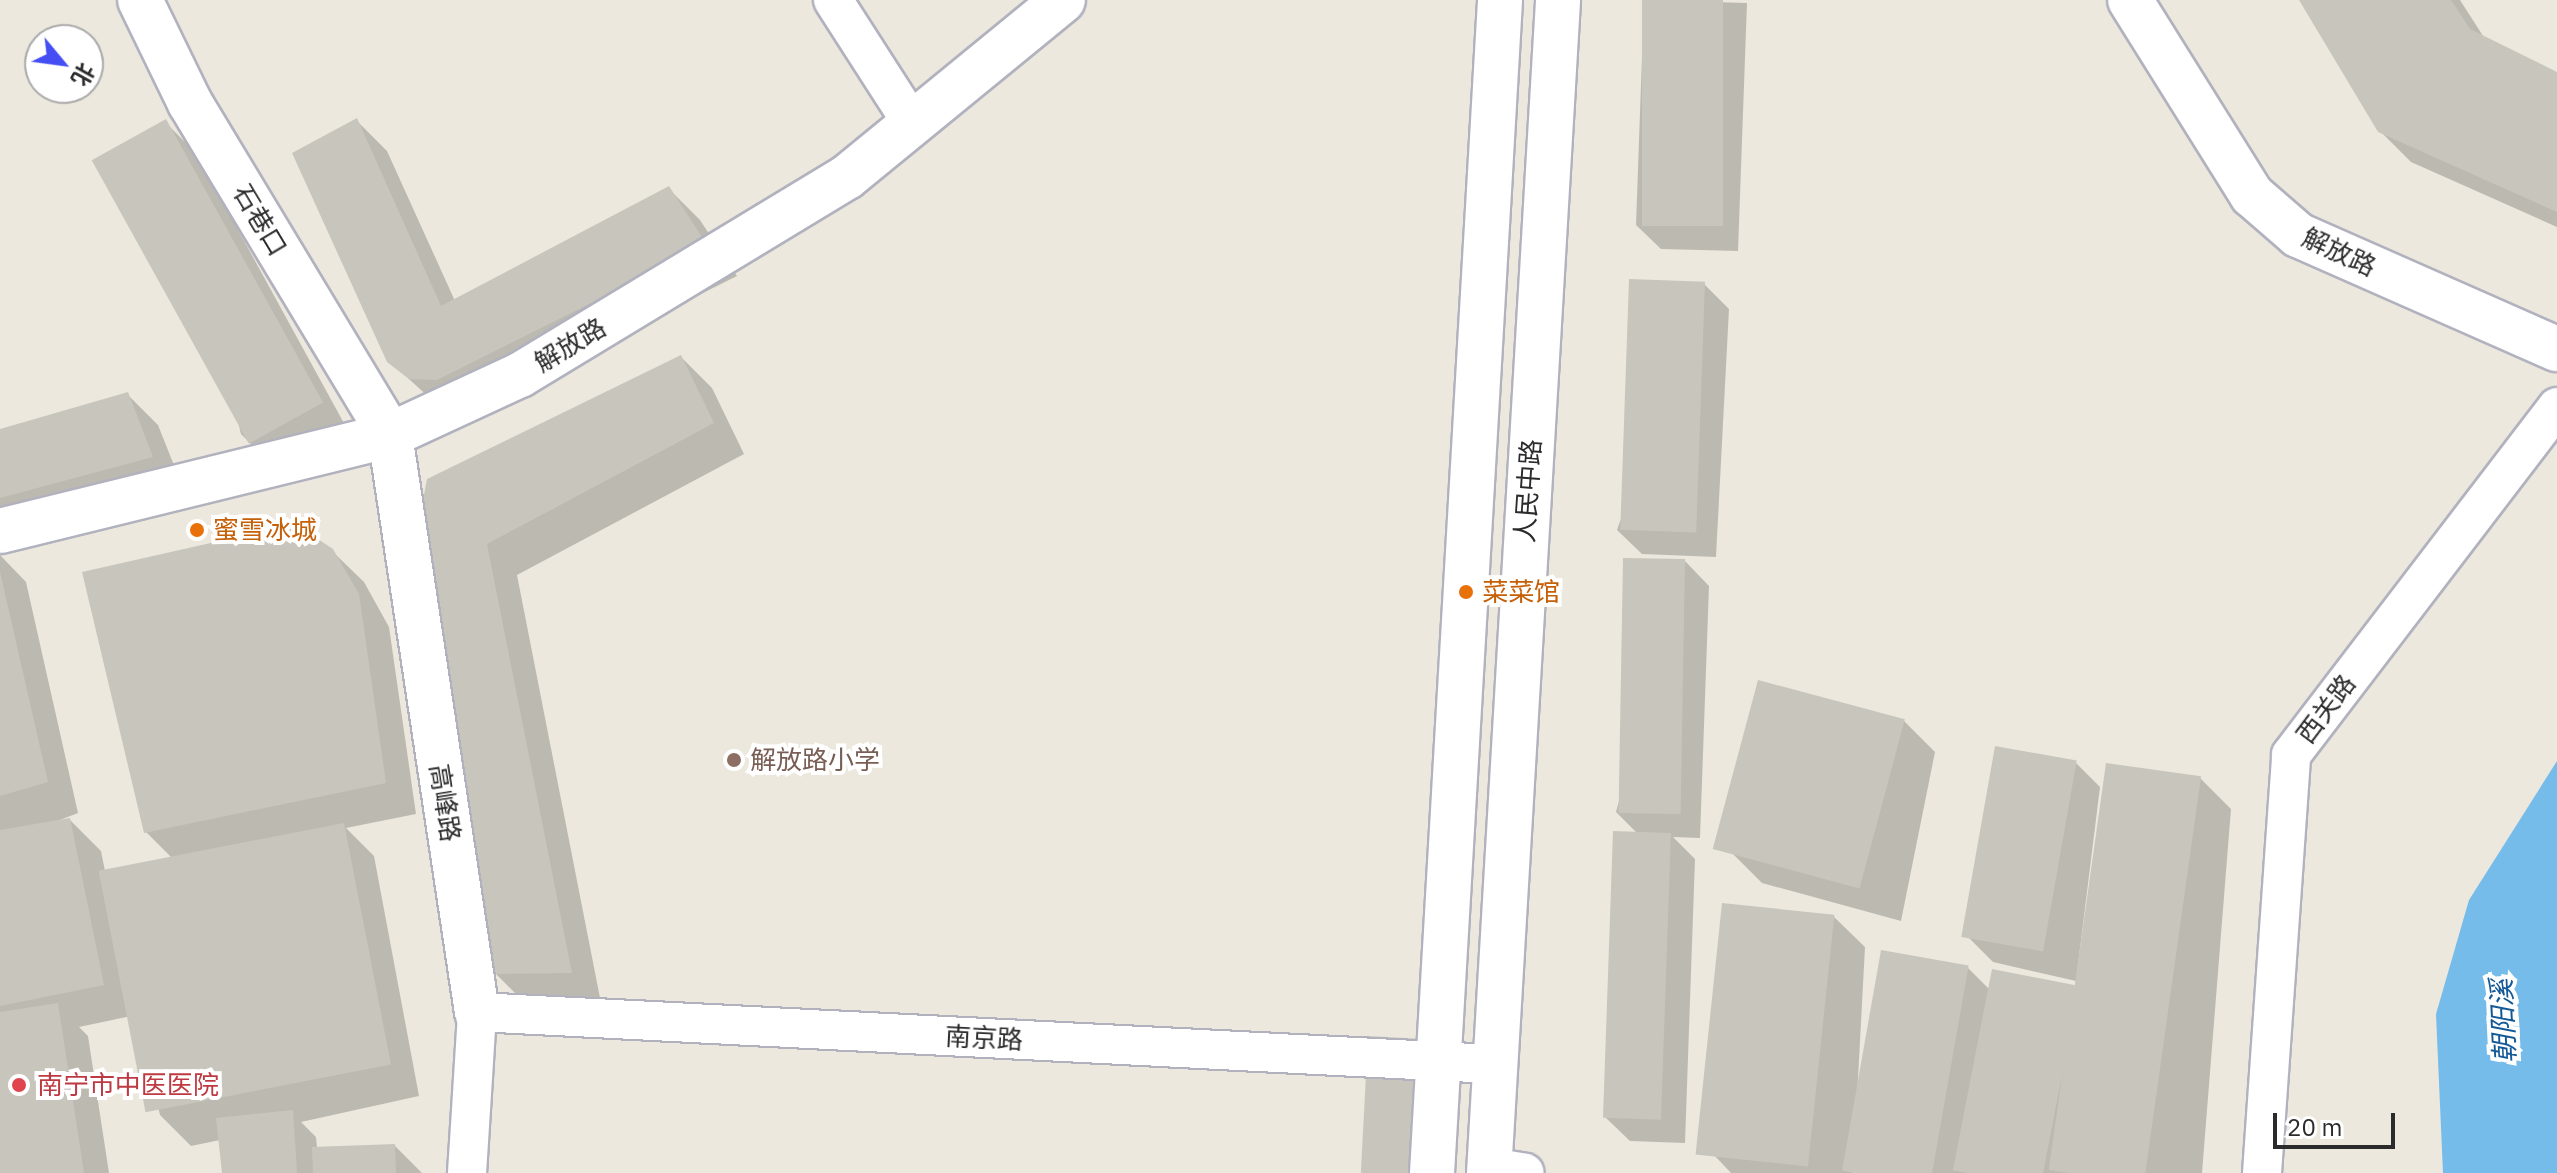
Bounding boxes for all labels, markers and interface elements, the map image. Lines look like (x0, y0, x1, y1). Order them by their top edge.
north arrow (24, 24, 104, 104)
text: 北 (66, 58, 102, 92)
street label: 石巷口 (227, 179, 293, 261)
street label: 解放路 (2297, 221, 2381, 283)
street label: 解放路 (529, 312, 611, 378)
street label: 人民中路 (1509, 438, 1547, 544)
place label: 蜜雪冰城 (213, 514, 317, 546)
marker: 蜜雪冰城 (188, 521, 206, 539)
place label: 菜菜馆 (1482, 576, 1560, 608)
marker: 菜菜馆 (1457, 583, 1475, 601)
street label: 西关路 (2290, 668, 2362, 750)
place label: 解放路小学 (750, 744, 880, 776)
marker: 解放路小学 (725, 751, 743, 769)
street label: 高峰路 (423, 762, 467, 844)
water label: 朝阳溪 (2484, 978, 2522, 1064)
street label: 南京路 (944, 1020, 1024, 1056)
place label: 南宁市中医医院 (37, 1069, 219, 1101)
marker: 南宁市中医医院 (8, 1074, 30, 1096)
scale bar (2277, 1097, 2399, 1147)
text: 20 m (2287, 1111, 2342, 1143)

